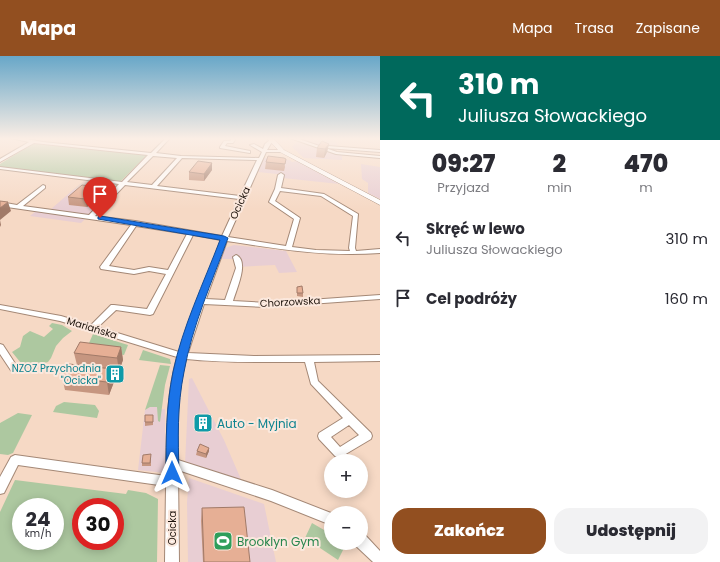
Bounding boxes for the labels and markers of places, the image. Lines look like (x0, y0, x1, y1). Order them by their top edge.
pin (83, 177, 117, 218)
place label: NZOZ Przychodnia "Ocicka" (12, 361, 101, 388)
building icon: NZOZ Przychodnia "Ocicka" (104, 363, 126, 385)
building icon: Auto - Myjnia (192, 412, 214, 434)
place label: Auto - Myjnia (217, 415, 297, 432)
sports icon: Brooklyn Gym (212, 530, 234, 552)
place label: Brooklyn Gym (237, 533, 319, 550)

